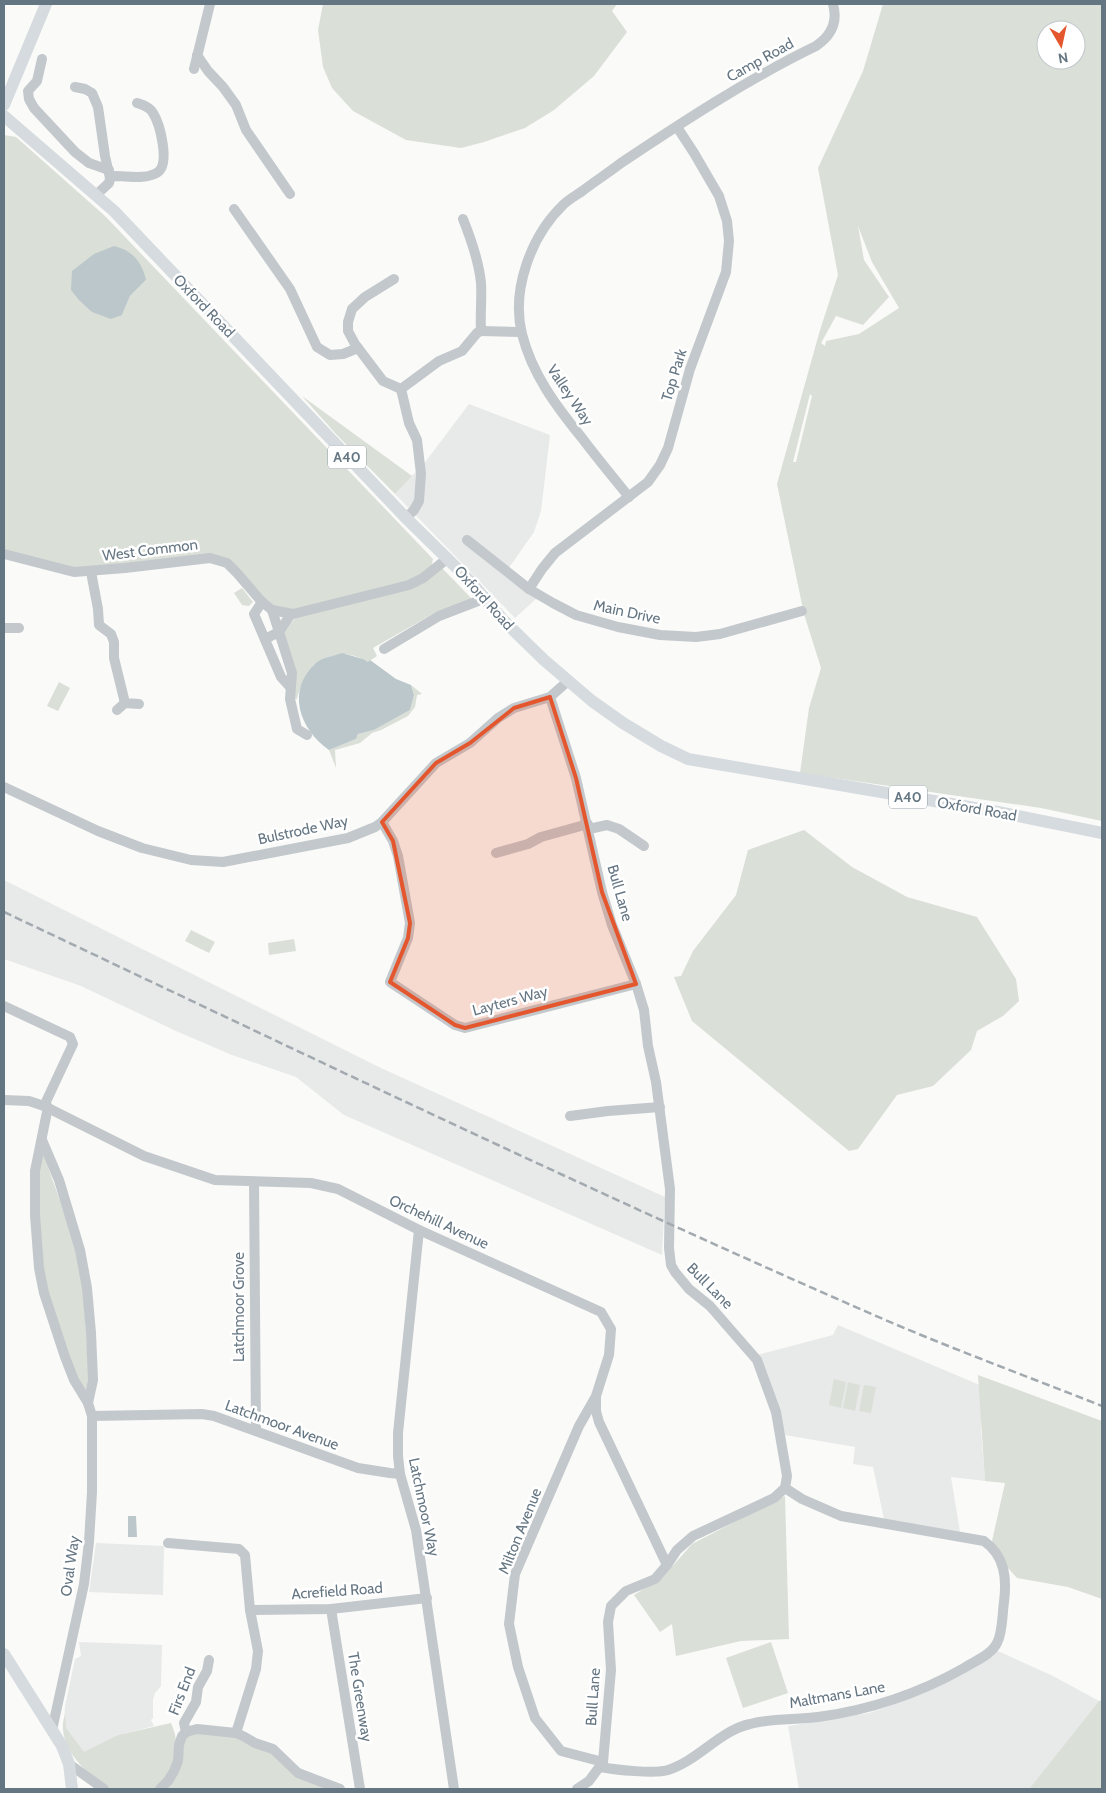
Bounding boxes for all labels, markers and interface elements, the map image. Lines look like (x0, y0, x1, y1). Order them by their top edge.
north arrow (1036, 20, 1086, 70)
street label: Camp Road (723, 34, 797, 86)
text: N (1057, 48, 1069, 68)
street label: Oxford Road (170, 271, 238, 341)
street label: Top Park (658, 346, 691, 403)
street label: Valley Way (543, 361, 597, 429)
road number: A40 (328, 446, 366, 468)
street label: West Common (101, 535, 199, 565)
street label: Oxford Road (450, 562, 518, 634)
street label: Main Drive (592, 596, 662, 628)
road number: A40 (889, 786, 927, 809)
street label: Oxford Road (936, 793, 1018, 825)
street label: Bulstrode Way (256, 812, 350, 848)
street label: Bull Lane (603, 863, 637, 924)
street label: Layters Way (470, 982, 550, 1020)
street label: Orchehill Avenue (386, 1191, 492, 1253)
street label: Latchmoor Grove (230, 1252, 248, 1362)
street label: Bull Lane (683, 1259, 737, 1313)
street label: Latchmoor Avenue (223, 1396, 342, 1454)
street label: Latchmoor Way (405, 1456, 443, 1558)
street label: Milton Avenue (495, 1485, 546, 1577)
street label: Oval Way (57, 1534, 83, 1597)
street label: Acrefield Road (291, 1579, 383, 1603)
street label: The Greenway (344, 1651, 376, 1744)
street label: Firs End (165, 1664, 199, 1718)
street label: Bull Lane (582, 1667, 604, 1727)
street label: Maltmans Lane (788, 1678, 887, 1712)

